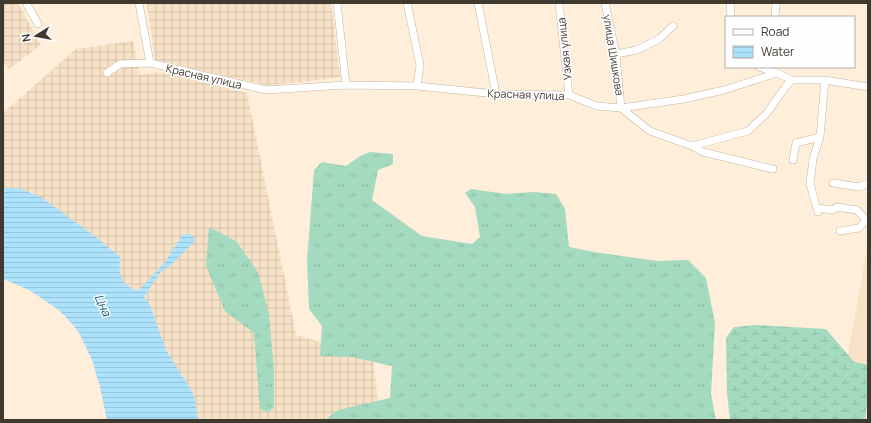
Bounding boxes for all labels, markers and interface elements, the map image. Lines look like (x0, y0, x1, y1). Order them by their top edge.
street label: улица Шишкова (600, 13, 628, 97)
north arrow (16, 16, 56, 56)
legend (725, 16, 855, 68)
street label: Узкая улица (553, 17, 575, 81)
text: Road (761, 23, 789, 40)
text: N (18, 33, 34, 43)
text: Water (761, 43, 795, 60)
street label: Красная улица (165, 60, 243, 92)
street label: Красная улица (487, 85, 565, 103)
water label: Цна (91, 291, 116, 320)

